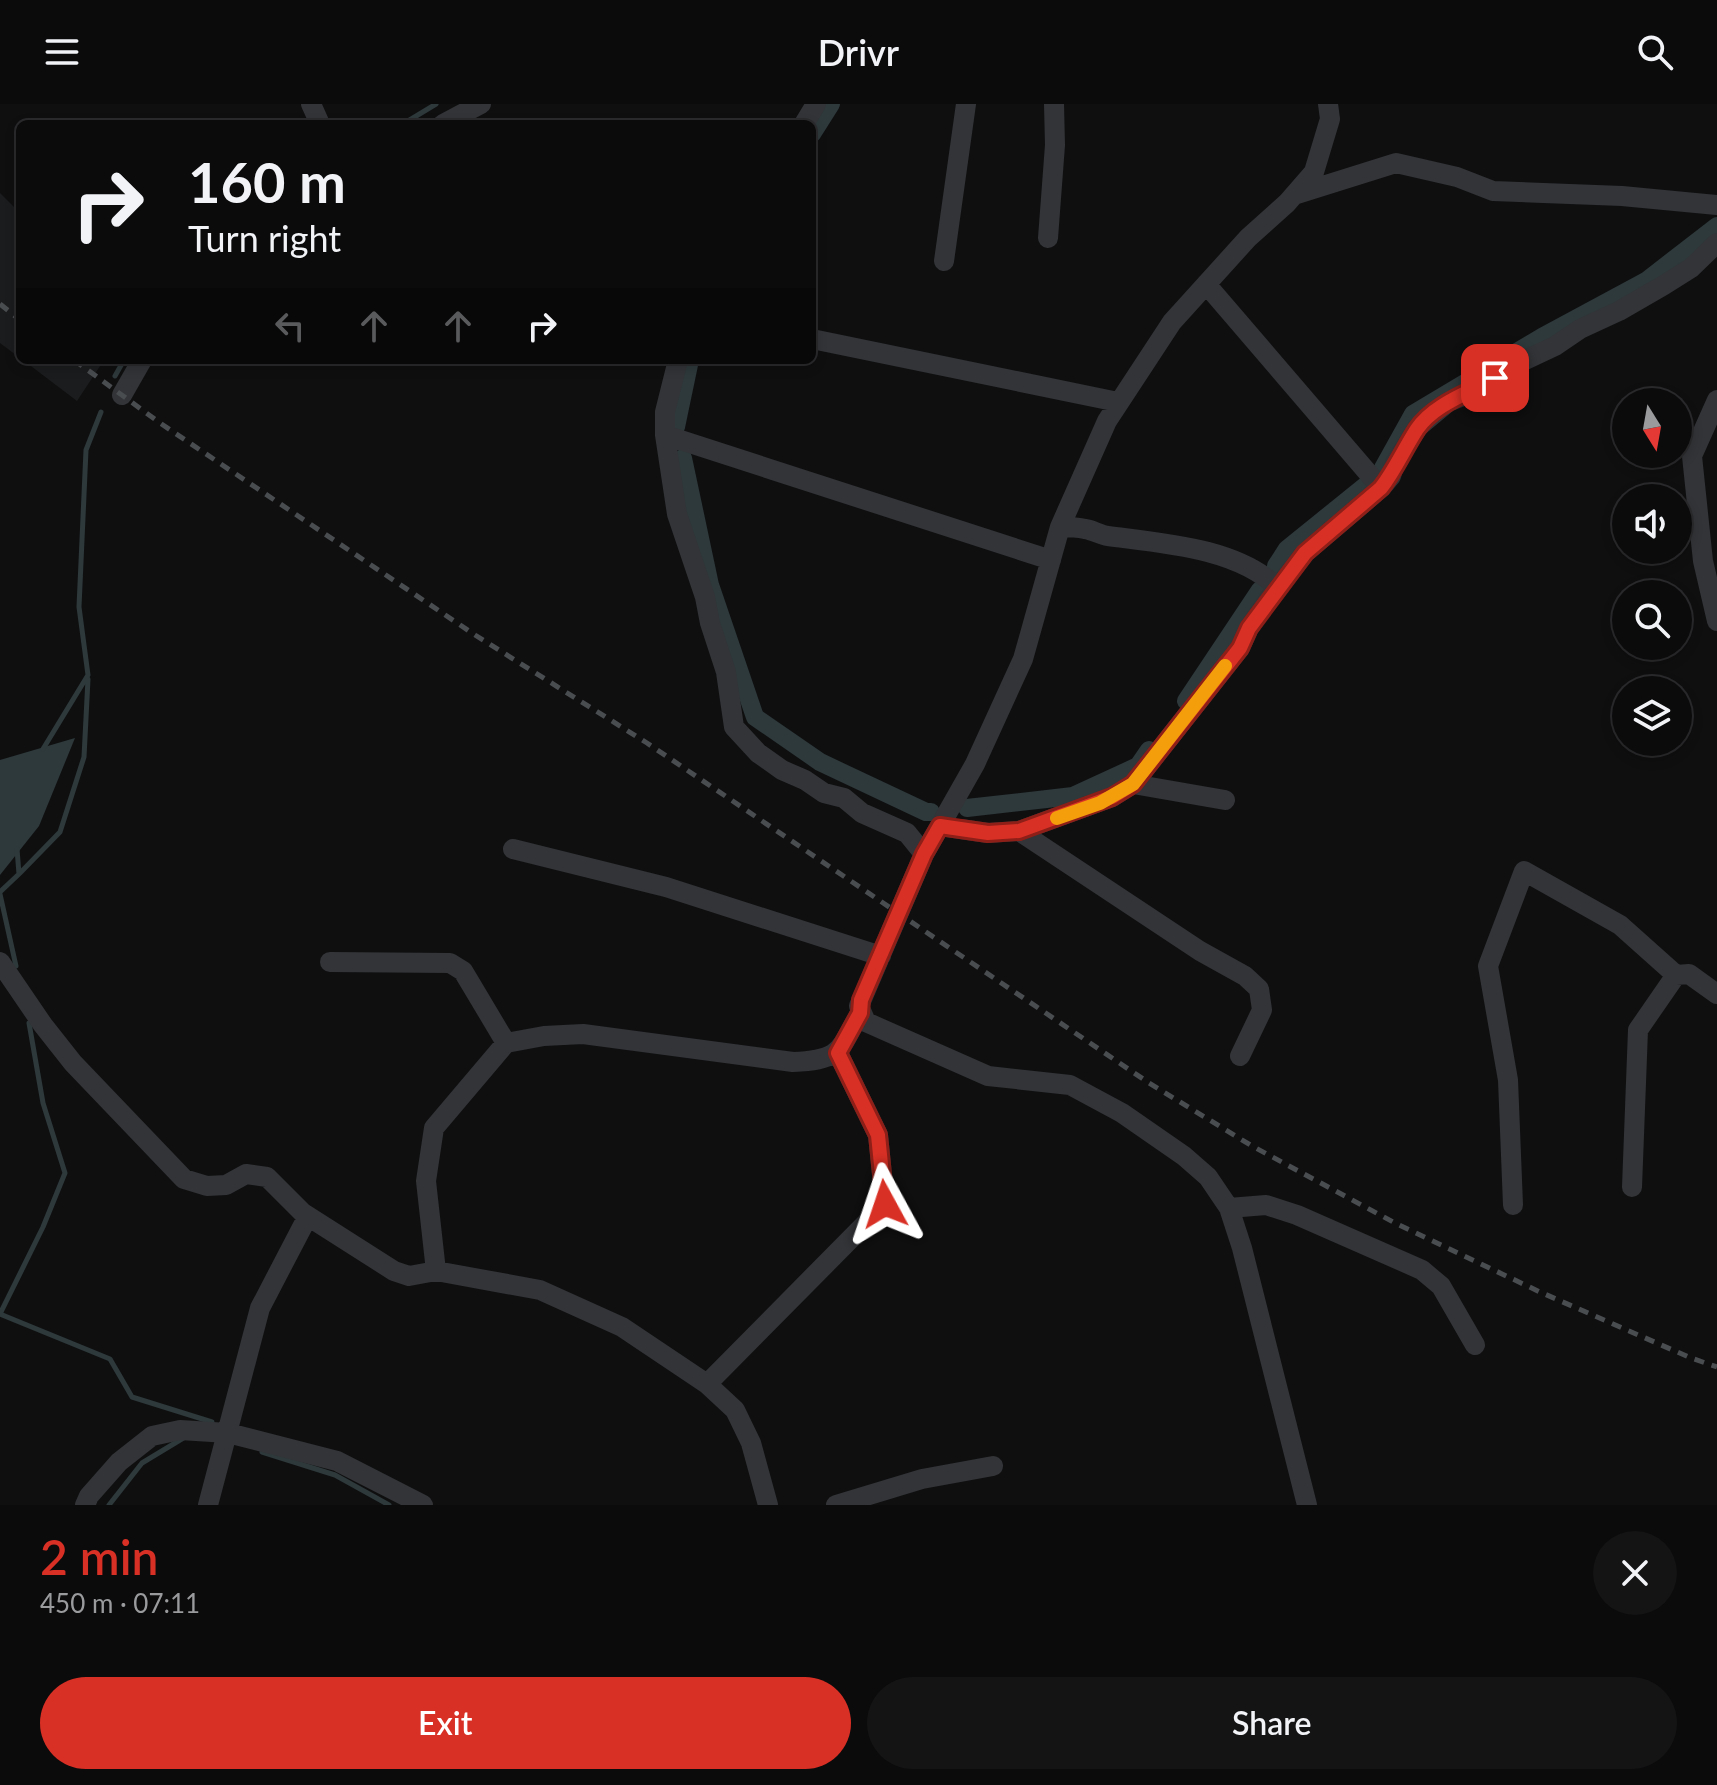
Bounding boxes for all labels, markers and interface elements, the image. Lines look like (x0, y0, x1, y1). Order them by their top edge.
icon: menu (40, 30, 84, 74)
text: Drivr (818, 30, 899, 74)
icon: search (1633, 30, 1677, 74)
text: 160 m (188, 148, 346, 215)
icon: right (56, 152, 160, 256)
text: Turn right (188, 216, 341, 260)
icon: left (268, 304, 312, 348)
icon: ahead (352, 304, 396, 348)
icon: ahead (436, 304, 480, 348)
icon: right (520, 304, 564, 348)
pin (1461, 344, 1529, 412)
icon: arrive (1473, 356, 1517, 400)
north arrow (1612, 388, 1692, 468)
map controls (1612, 388, 1692, 756)
button: sound (1612, 484, 1692, 564)
button: search (1612, 580, 1692, 660)
button: layers (1612, 676, 1692, 756)
position arrow (843, 1162, 927, 1246)
text: 2 min (40, 1528, 158, 1585)
button: close (1593, 1531, 1677, 1615)
text: 450 m · 07:11 (40, 1587, 200, 1619)
button: Exit (40, 1677, 851, 1769)
button: Share (867, 1677, 1677, 1769)

